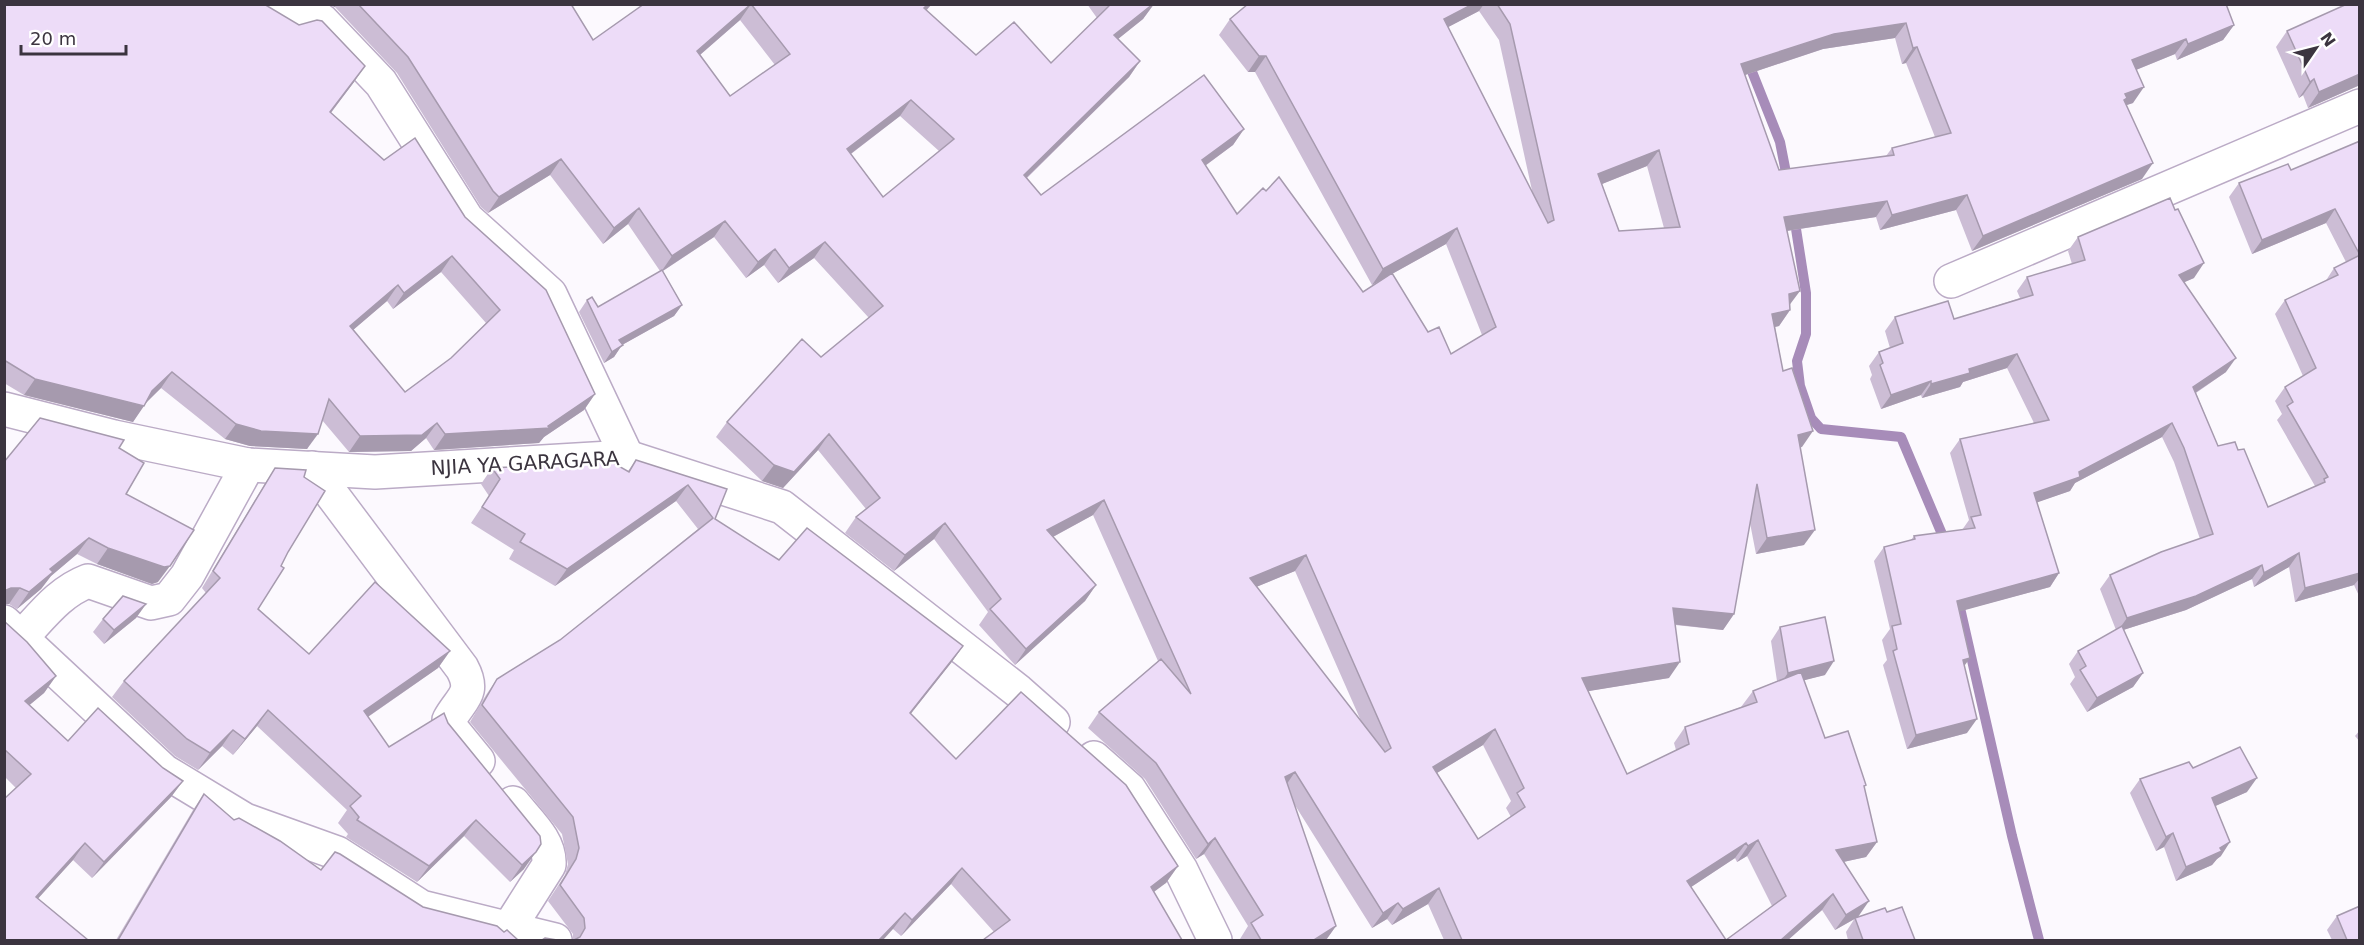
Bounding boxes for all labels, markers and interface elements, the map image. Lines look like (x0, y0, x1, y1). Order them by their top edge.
scale bar (21, 18, 126, 56)
north arrow (2286, 18, 2346, 78)
text: 20 m (30, 28, 76, 49)
text: N (2316, 29, 2339, 51)
street label: NJIA YA GARAGARA (430, 446, 620, 480)

